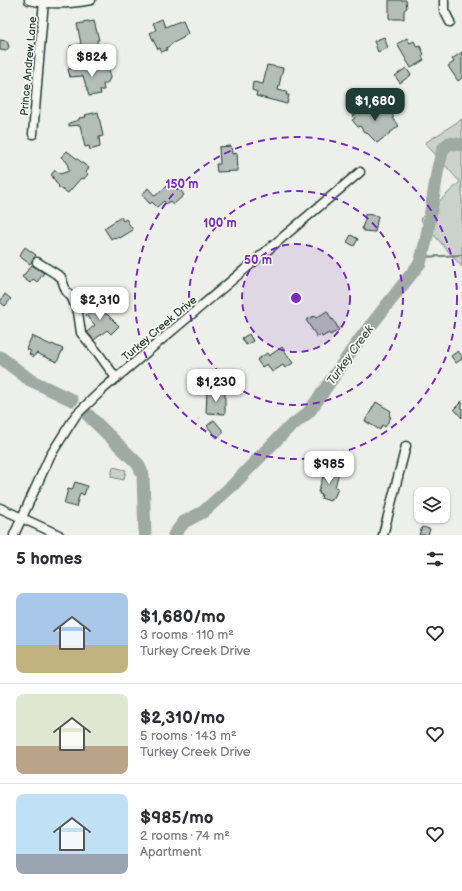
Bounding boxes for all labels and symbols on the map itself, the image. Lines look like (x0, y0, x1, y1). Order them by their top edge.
street label: Prince Andrew Lane (18, 15, 39, 116)
pin: $824 (68, 44, 116, 78)
pin: $1,680 (342, 88, 408, 122)
text: 150 m (166, 177, 198, 192)
text: 100 m (203, 216, 237, 231)
text: 50 m (244, 253, 272, 268)
pin: $2,310 (67, 287, 133, 321)
centre of rings (289, 291, 303, 305)
street label: Turkey Creek Drive (119, 293, 200, 363)
water label: Turkey Creek (324, 322, 378, 388)
pin: $1,230 (183, 369, 249, 403)
pin: $985 (305, 451, 353, 485)

